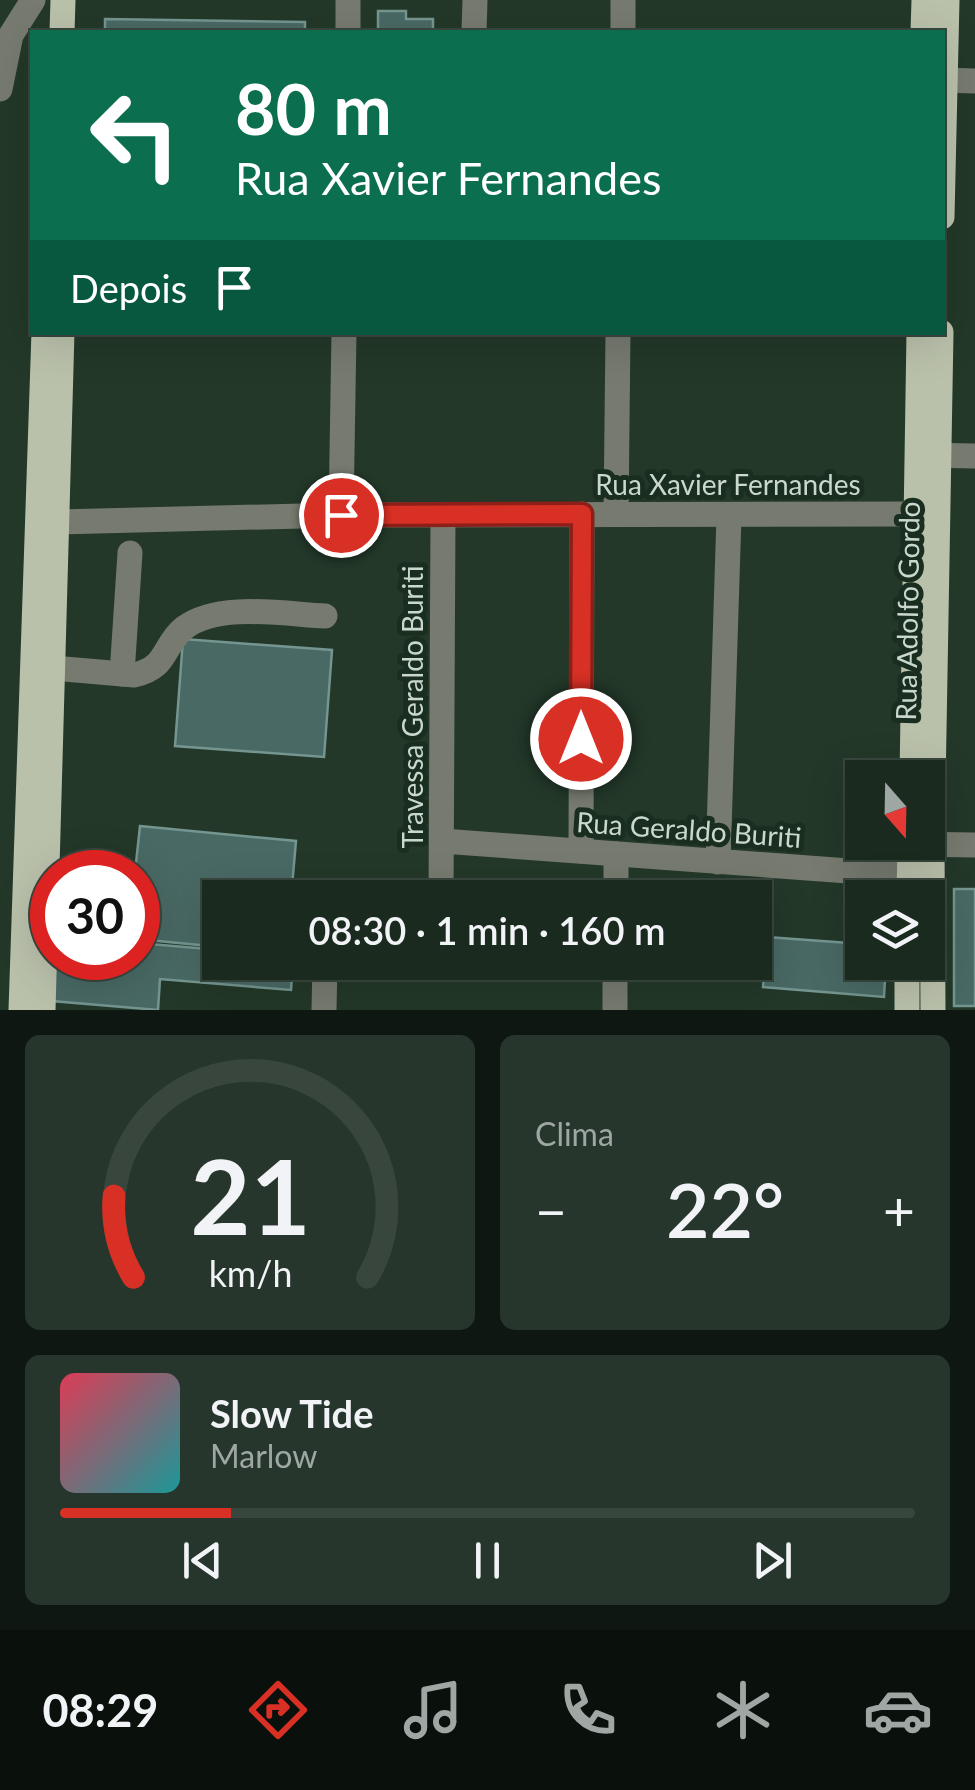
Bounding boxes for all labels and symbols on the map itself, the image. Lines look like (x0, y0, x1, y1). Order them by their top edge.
street label: Rua Xavier Fernandes (595, 467, 861, 501)
pin (299, 473, 384, 558)
street label: Rua Adolfo Gordo (888, 501, 926, 721)
street label: Travessa Geraldo Buriti (395, 565, 429, 849)
position arrow (529, 687, 633, 791)
north arrow (845, 760, 945, 860)
street label: Rua Geraldo Buriti (575, 804, 803, 854)
speed limit sign: 30 (30, 850, 160, 980)

